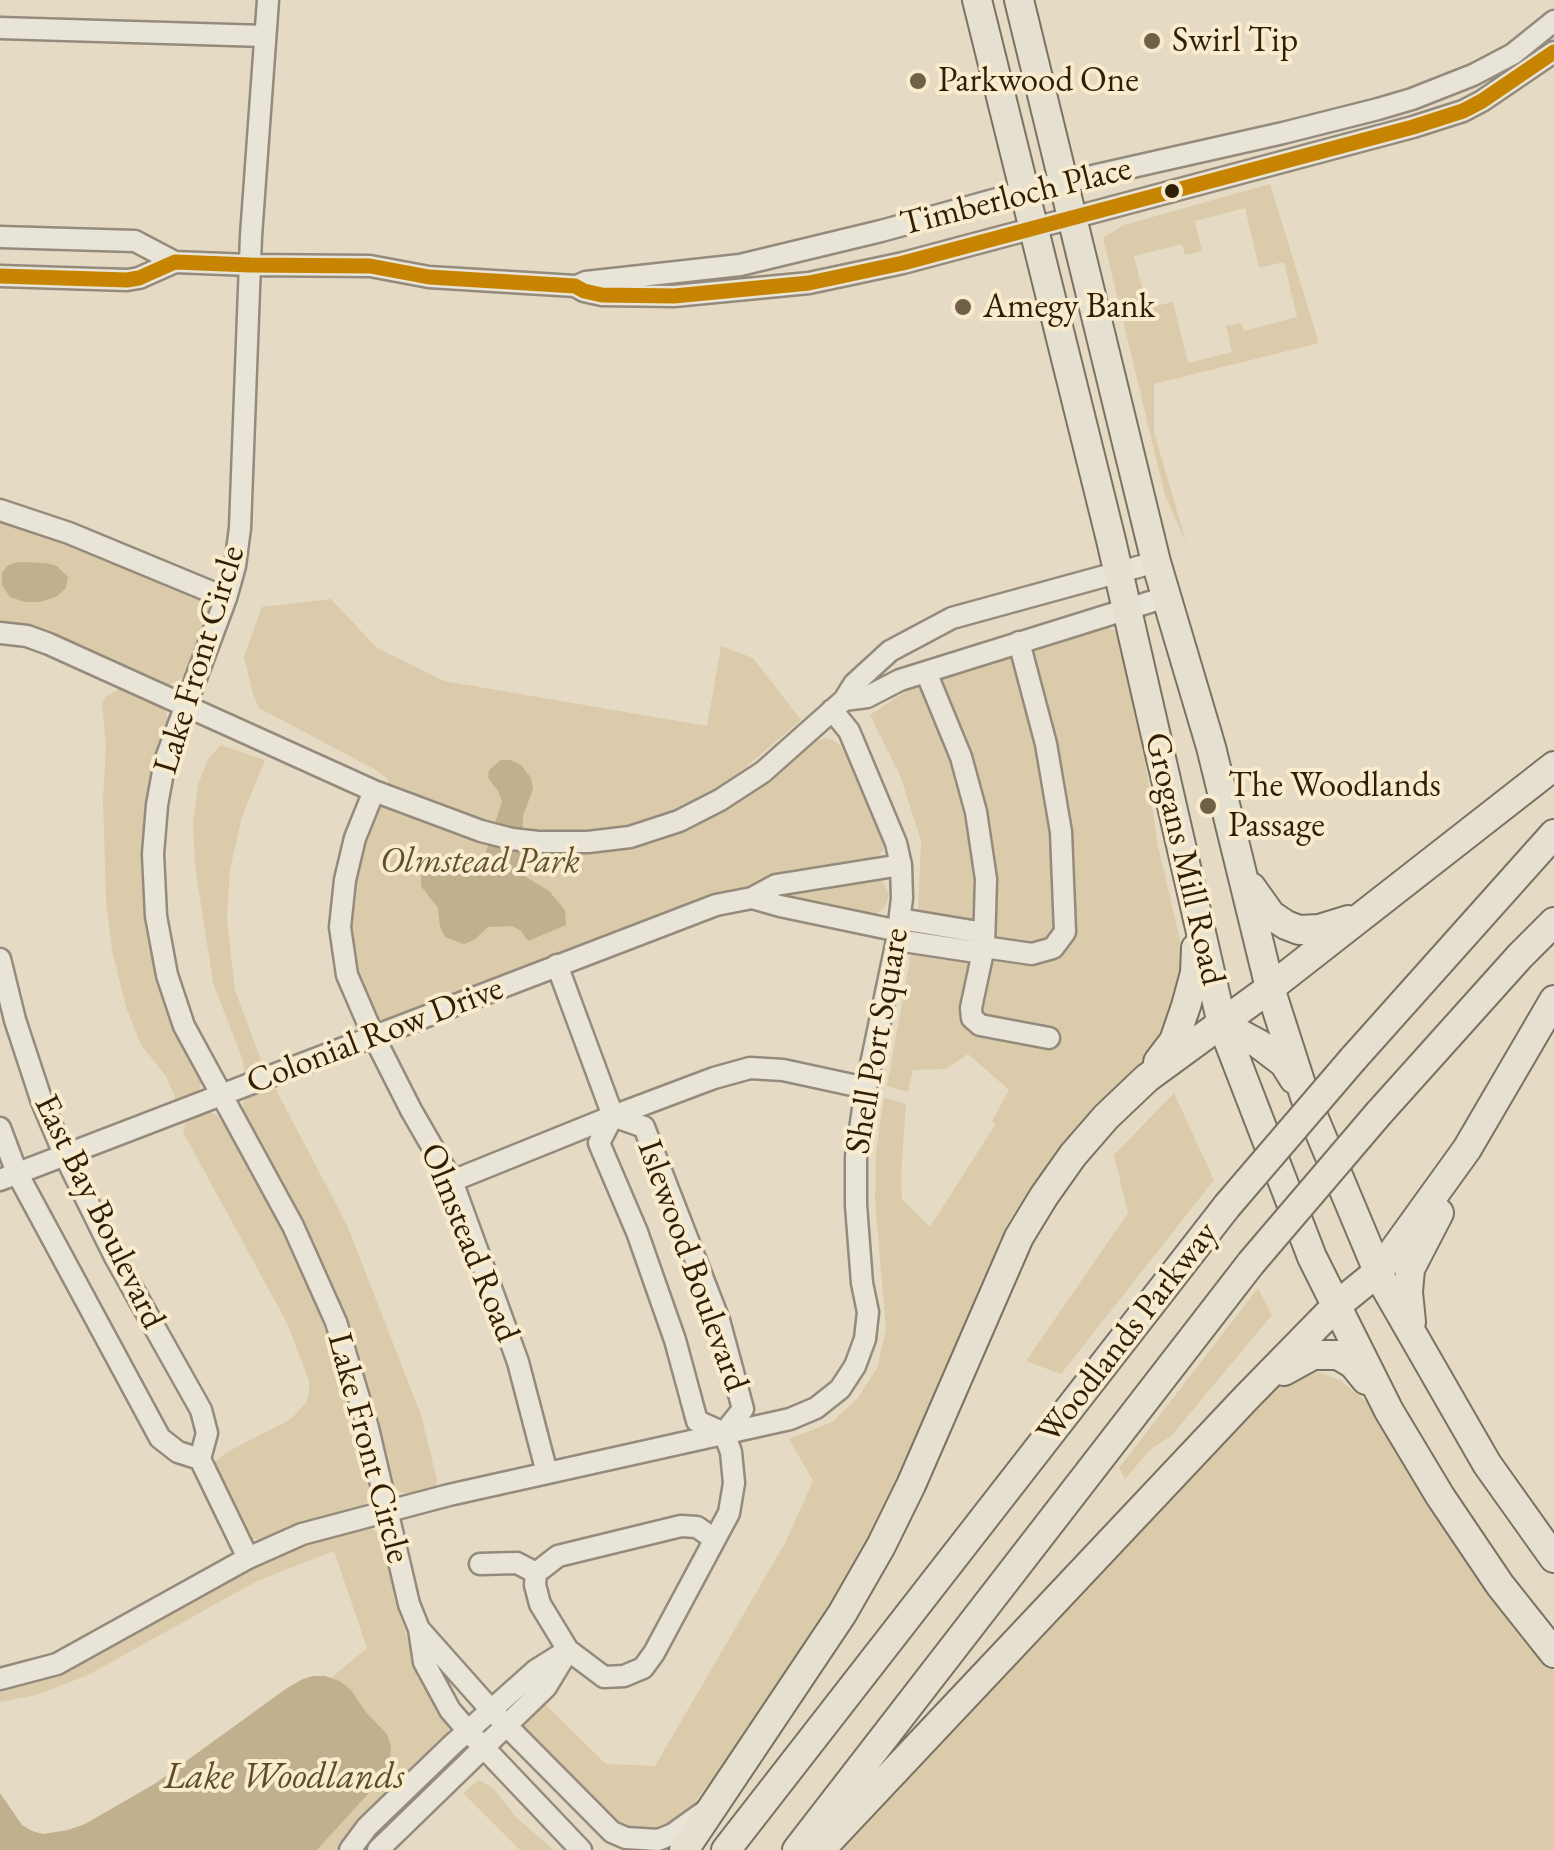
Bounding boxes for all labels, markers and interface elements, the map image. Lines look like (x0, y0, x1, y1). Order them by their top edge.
place label: Swirl Tip (1172, 20, 1298, 62)
marker: Swirl Tip (1141, 30, 1163, 52)
place label: Parkwood One (938, 60, 1139, 102)
marker: Parkwood One (907, 70, 929, 92)
street label: Timberloch Place (896, 148, 1136, 246)
unlabelled marker (1162, 181, 1182, 201)
place label: Amegy Bank (983, 286, 1155, 328)
marker: Amegy Bank (952, 296, 974, 318)
street label: Lake Front Circle (145, 541, 255, 779)
street label: Grogans Mill Road (1135, 729, 1233, 989)
place label: The Woodlands Passage (1228, 765, 1441, 847)
marker: The Woodlands Passage (1197, 795, 1219, 817)
park label: Olmstead Park (380, 841, 580, 883)
street label: Shell Port Square (837, 925, 919, 1157)
street label: Colonial Row Drive (241, 968, 509, 1104)
street label: East Bay Boulevard (24, 1088, 174, 1336)
street label: Islewood Boulevard (627, 1135, 757, 1397)
street label: Olmstead Road (410, 1138, 528, 1348)
street label: Woodlands Parkway (1028, 1214, 1228, 1452)
street label: Lake Front Circle (317, 1328, 419, 1568)
water label: Lake Woodlands (163, 1755, 405, 1801)

